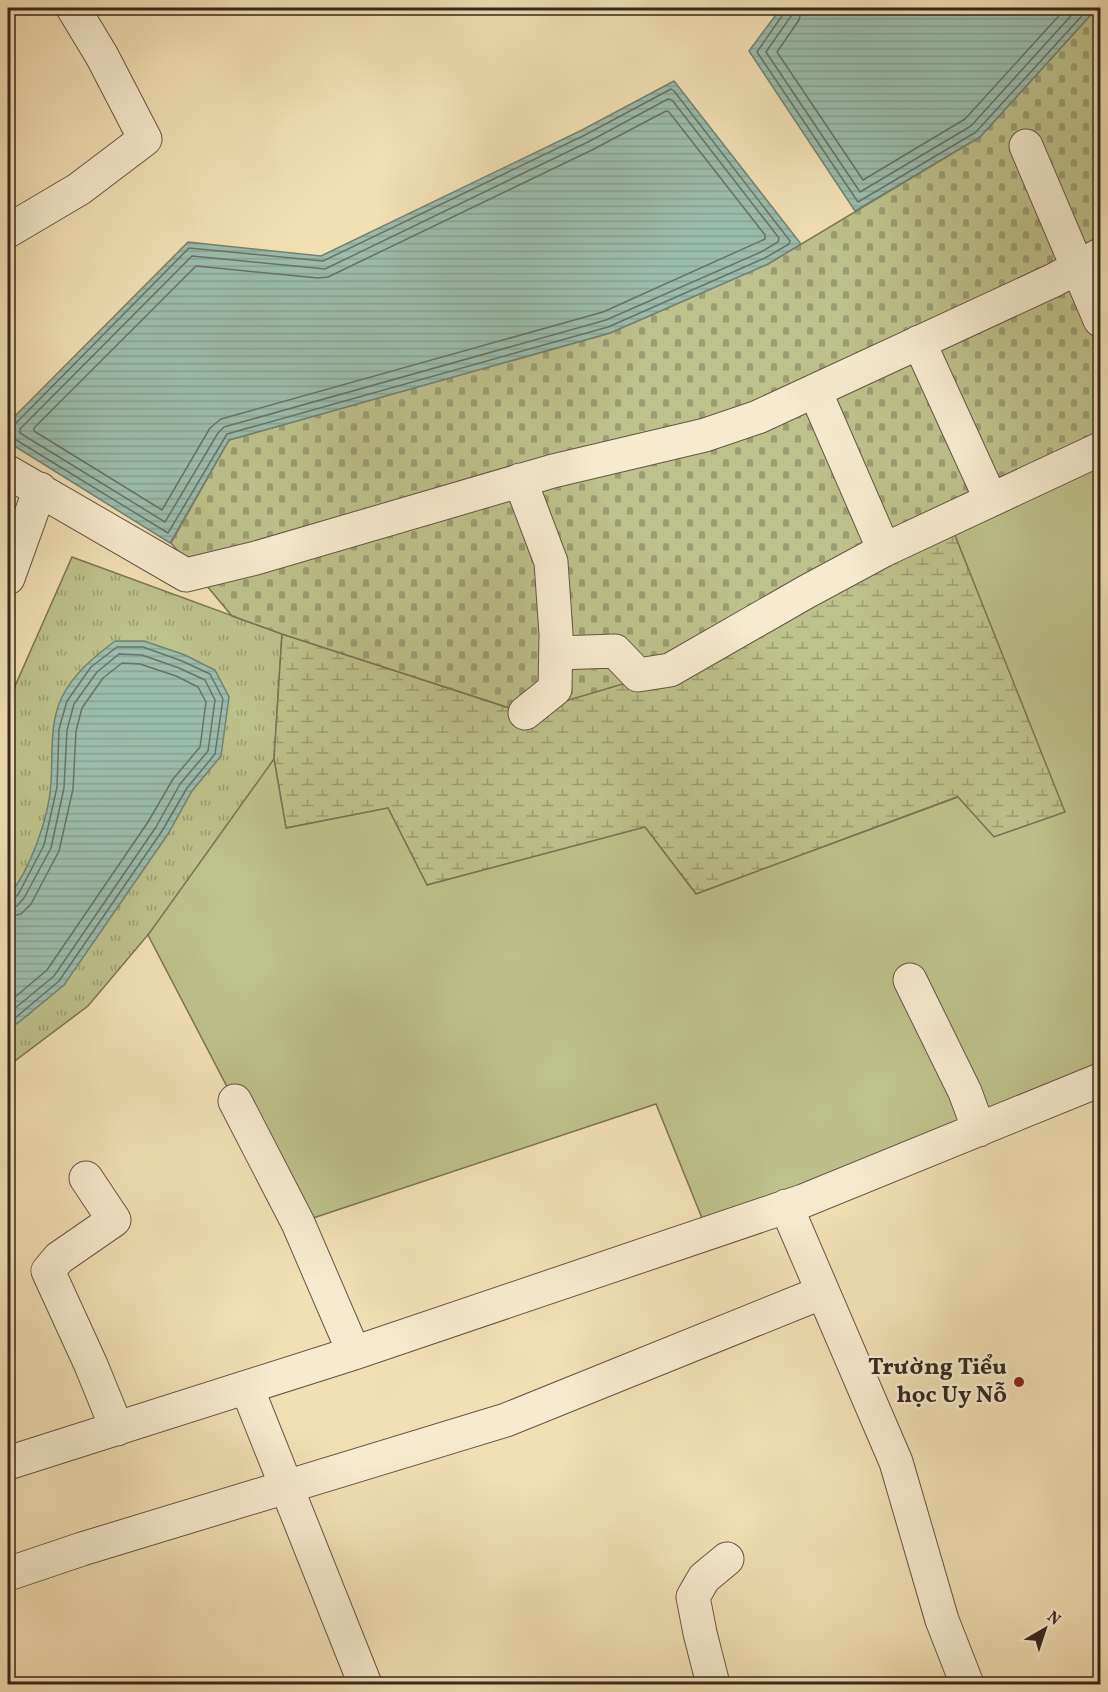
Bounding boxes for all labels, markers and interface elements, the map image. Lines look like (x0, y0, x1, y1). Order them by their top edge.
place label: Trường Tiểu học Uy Nỗ (868, 1351, 1007, 1413)
marker: Trường Tiểu học Uy Nỗ (1012, 1375, 1026, 1389)
north arrow (1015, 1599, 1075, 1659)
text: N (1042, 1607, 1065, 1631)

